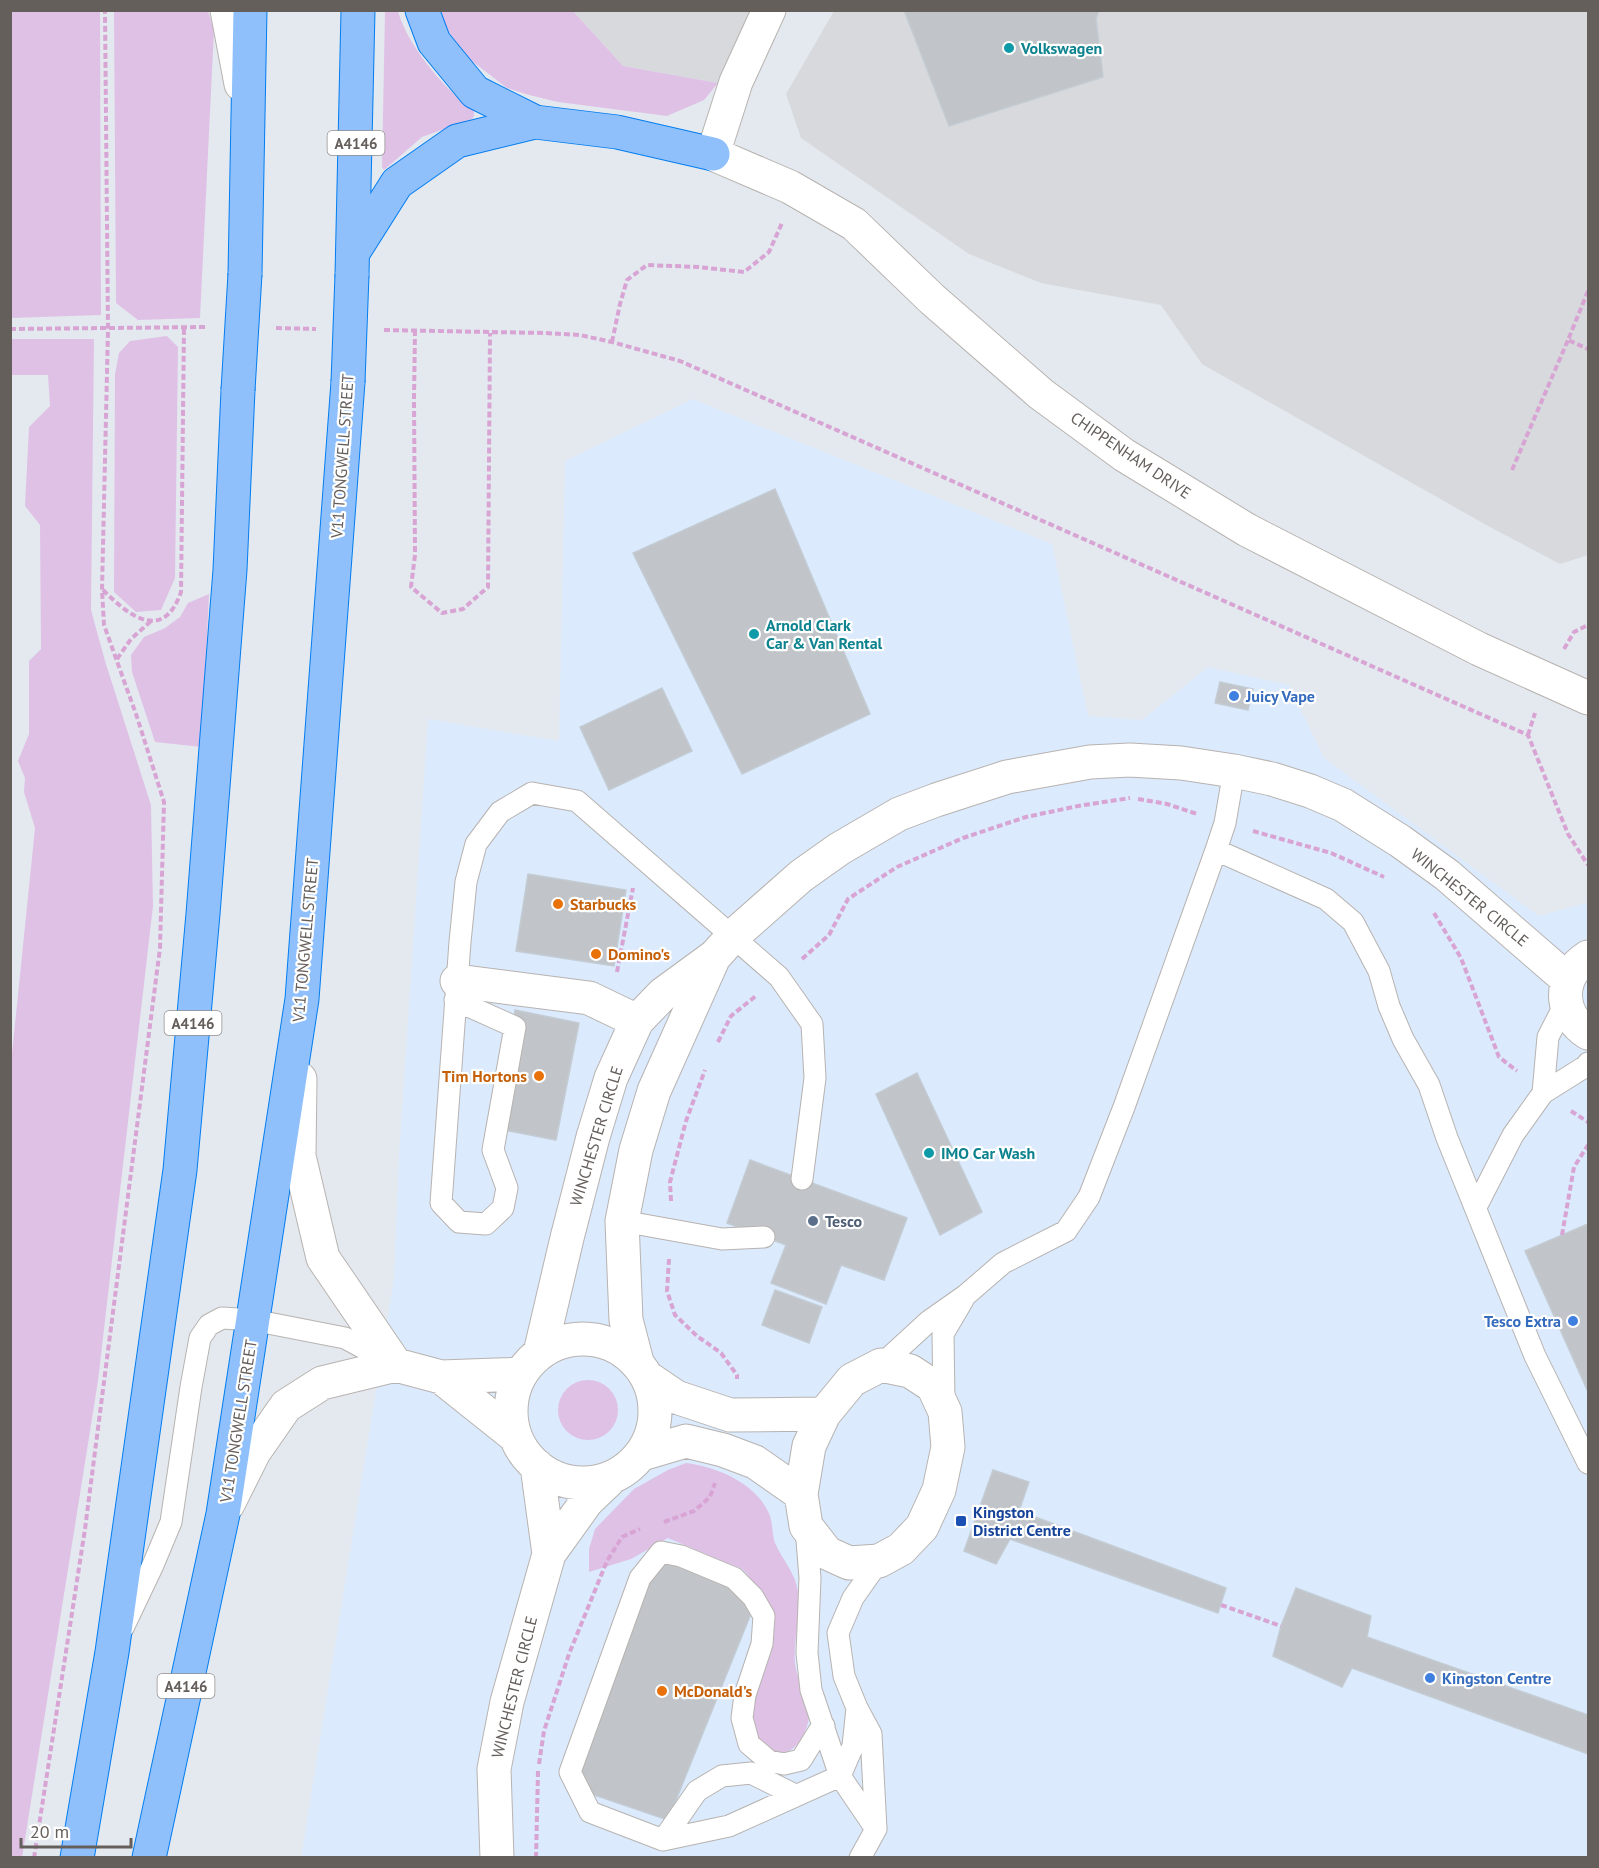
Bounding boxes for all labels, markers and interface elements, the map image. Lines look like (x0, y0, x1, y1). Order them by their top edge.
place label: Volkswagen (1020, 38, 1102, 58)
marker: Volkswagen (1002, 41, 1016, 55)
road number: A4146 (328, 131, 385, 155)
street label: V11 TONGWELL STREET (326, 373, 358, 540)
street label: CHIPPENHAM DRIVE (1067, 407, 1195, 503)
place label: Arnold Clark Car & Van Rental (766, 615, 883, 653)
marker: Arnold Clark Car & Van Rental (747, 627, 761, 641)
place label: Juicy Vape (1245, 686, 1315, 706)
marker: Juicy Vape (1227, 689, 1241, 703)
street label: WINCHESTER CIRCLE (1407, 843, 1533, 951)
street label: V11 TONGWELL STREET (288, 857, 322, 1024)
place label: Starbucks (570, 894, 637, 914)
marker: Starbucks (551, 897, 565, 911)
place label: Domino's (608, 944, 670, 964)
marker: Domino's (589, 947, 603, 961)
road number: A4146 (164, 1011, 222, 1035)
street label: WINCHESTER CIRCLE (565, 1064, 627, 1208)
place label: Tim Hortons (442, 1066, 527, 1086)
marker: Tim Hortons (532, 1069, 546, 1083)
place label: IMO Car Wash (941, 1143, 1035, 1163)
marker: IMO Car Wash (922, 1146, 936, 1160)
place label: Tesco (825, 1211, 863, 1231)
marker: Tesco (806, 1214, 820, 1228)
place label: Tesco Extra (1484, 1311, 1561, 1331)
marker: Tesco Extra (1566, 1314, 1580, 1328)
street label: V11 TONGWELL STREET (215, 1338, 261, 1505)
place label: Kingston District Centre (973, 1502, 1071, 1540)
marker: Kingston District Centre (954, 1514, 968, 1528)
street label: WINCHESTER CIRCLE (487, 1614, 541, 1760)
place label: Kingston Centre (1442, 1668, 1551, 1688)
marker: Kingston Centre (1423, 1671, 1437, 1685)
road number: A4146 (158, 1674, 214, 1698)
place label: McDonald's (674, 1681, 753, 1701)
marker: McDonald's (655, 1684, 669, 1698)
scale bar (21, 1811, 130, 1849)
text: 20 m (30, 1820, 69, 1843)

